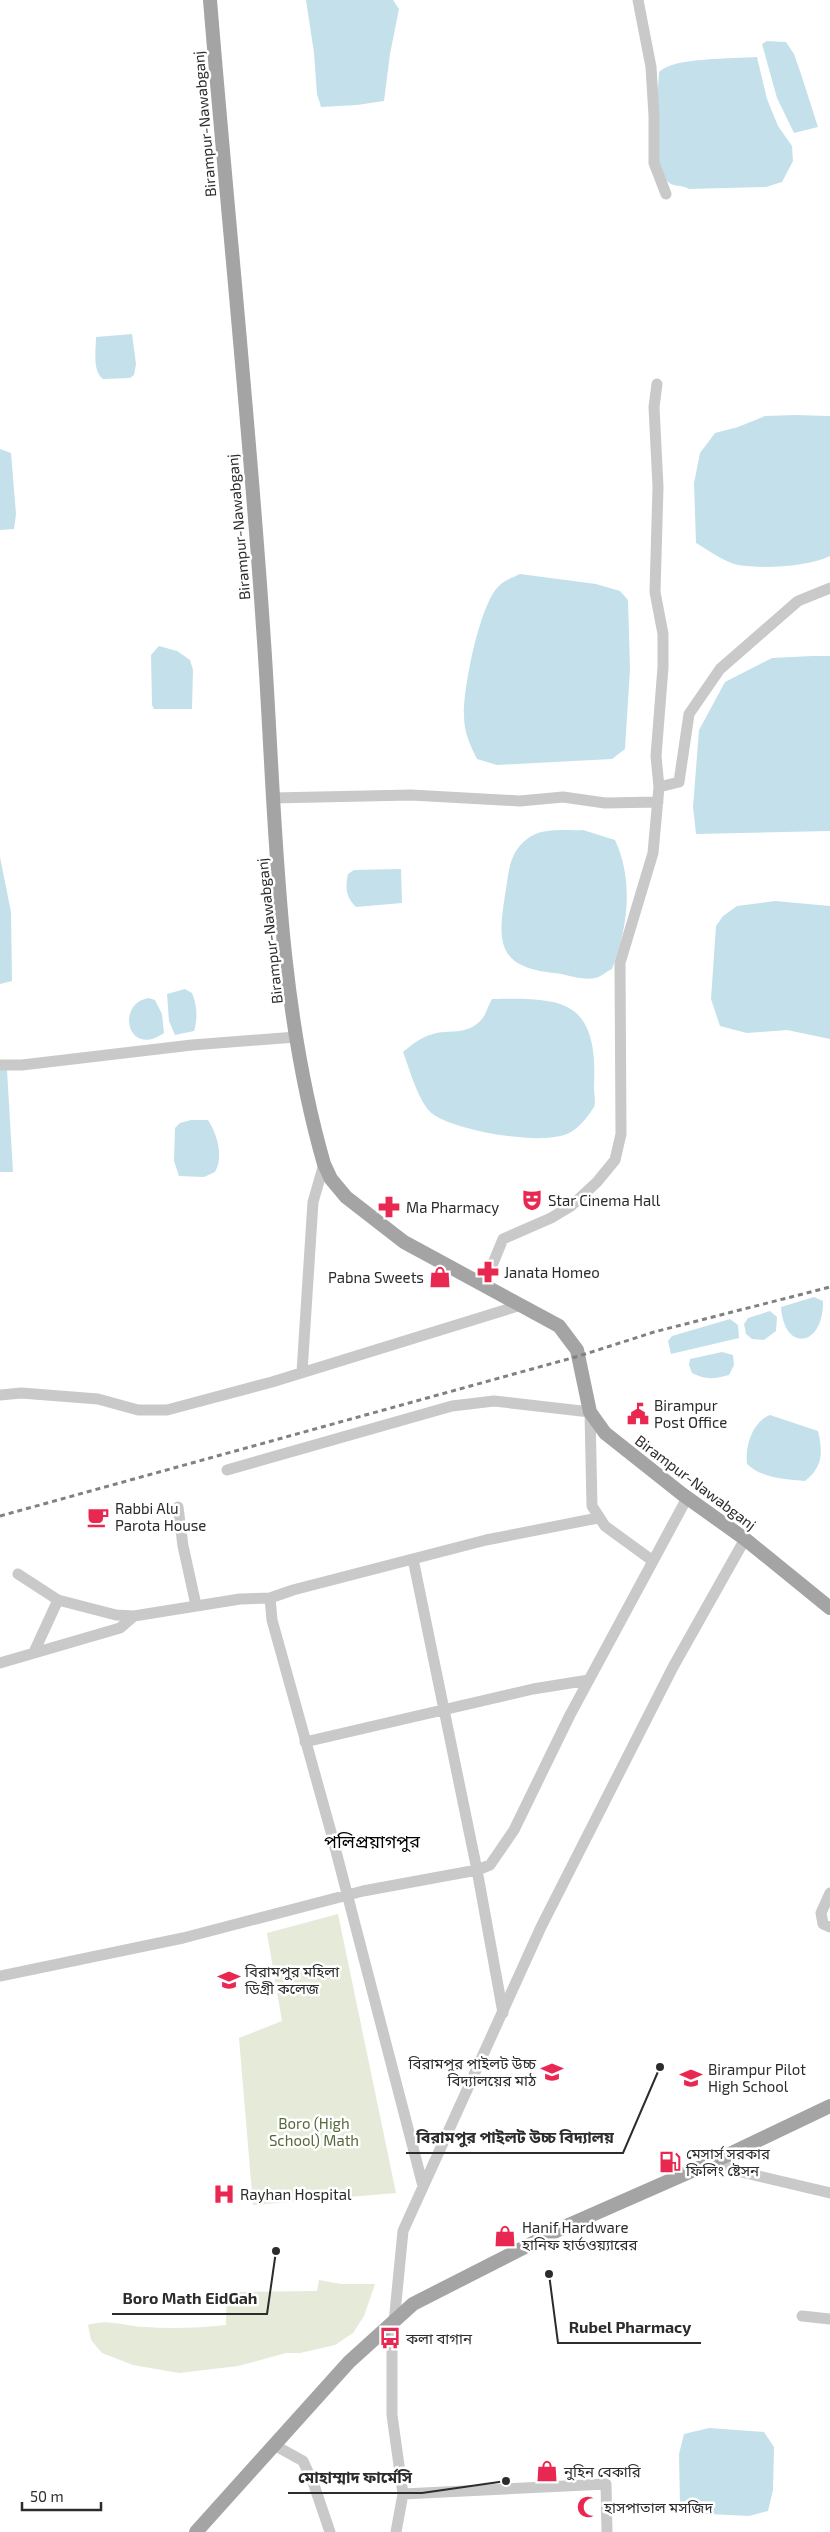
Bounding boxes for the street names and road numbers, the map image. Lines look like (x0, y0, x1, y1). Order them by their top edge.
street label: Birampur-Nawabganj (189, 50, 220, 198)
street label: Birampur-Nawabganj (223, 453, 254, 601)
street label: Birampur-Nawabganj (252, 857, 287, 1005)
street label: Birampur-Nawabganj (631, 1431, 760, 1534)

